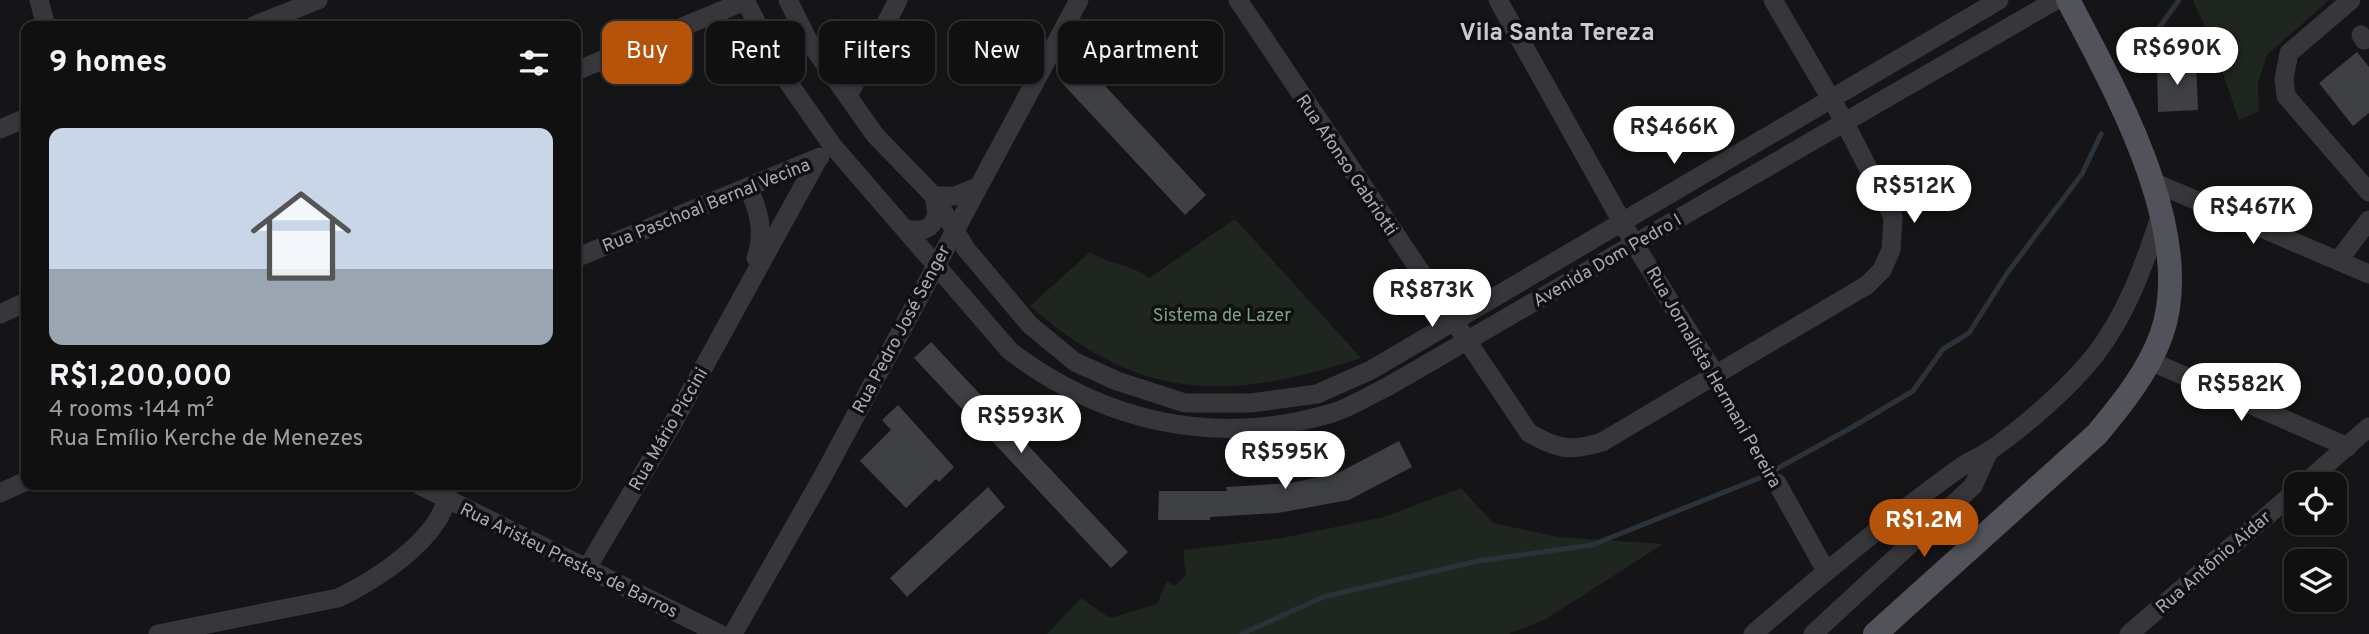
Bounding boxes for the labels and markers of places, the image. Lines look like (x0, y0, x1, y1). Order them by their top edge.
pin: R$690K (2120, 28, 2234, 87)
pin: R$466K (1617, 106, 1731, 166)
pin: R$512K (1857, 166, 1971, 225)
pin: R$467K (2196, 187, 2310, 246)
pin: R$873K (1375, 270, 1489, 329)
pin: R$582K (2184, 364, 2298, 423)
pin: R$593K (964, 396, 1078, 455)
pin: R$595K (1228, 432, 1342, 491)
pin: R$1.2M (1867, 500, 1981, 559)

